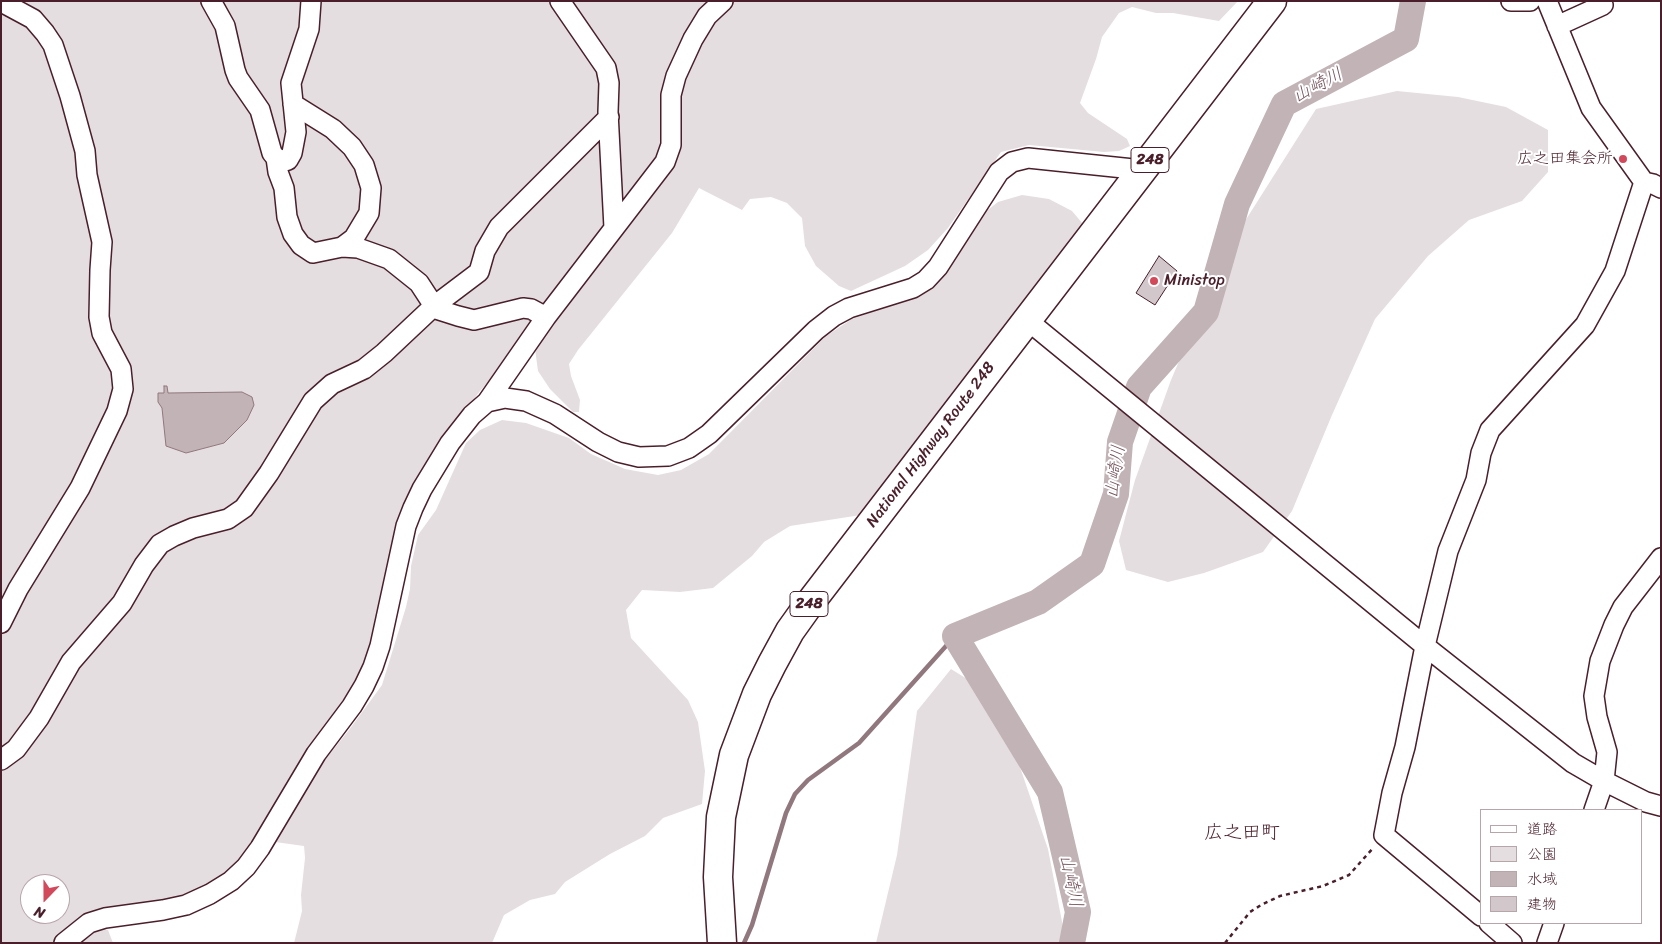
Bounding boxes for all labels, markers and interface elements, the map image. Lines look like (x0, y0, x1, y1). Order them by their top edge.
water label: 山崎川 (1289, 64, 1347, 108)
road number: 248 (1131, 148, 1169, 172)
place label: 広之田集会所 (1517, 149, 1613, 169)
marker: 広之田集会所 (1617, 153, 1629, 165)
place label: Ministop (1164, 271, 1225, 291)
marker: Ministop (1148, 275, 1160, 287)
street label: National Highway Route 248 (863, 359, 999, 531)
water label: 山崎川 (1102, 444, 1130, 500)
road number: 248 (790, 592, 828, 616)
legend (1480, 809, 1642, 924)
text: 道路 (1527, 816, 1557, 842)
district label: 広之田町 (1204, 822, 1280, 844)
text: 公園 (1527, 841, 1557, 867)
water label: 山崎川 (1054, 852, 1086, 910)
text: 水域 (1527, 866, 1557, 892)
north arrow (20, 874, 70, 924)
text: 建物 (1527, 891, 1557, 917)
text: N (30, 899, 49, 926)

